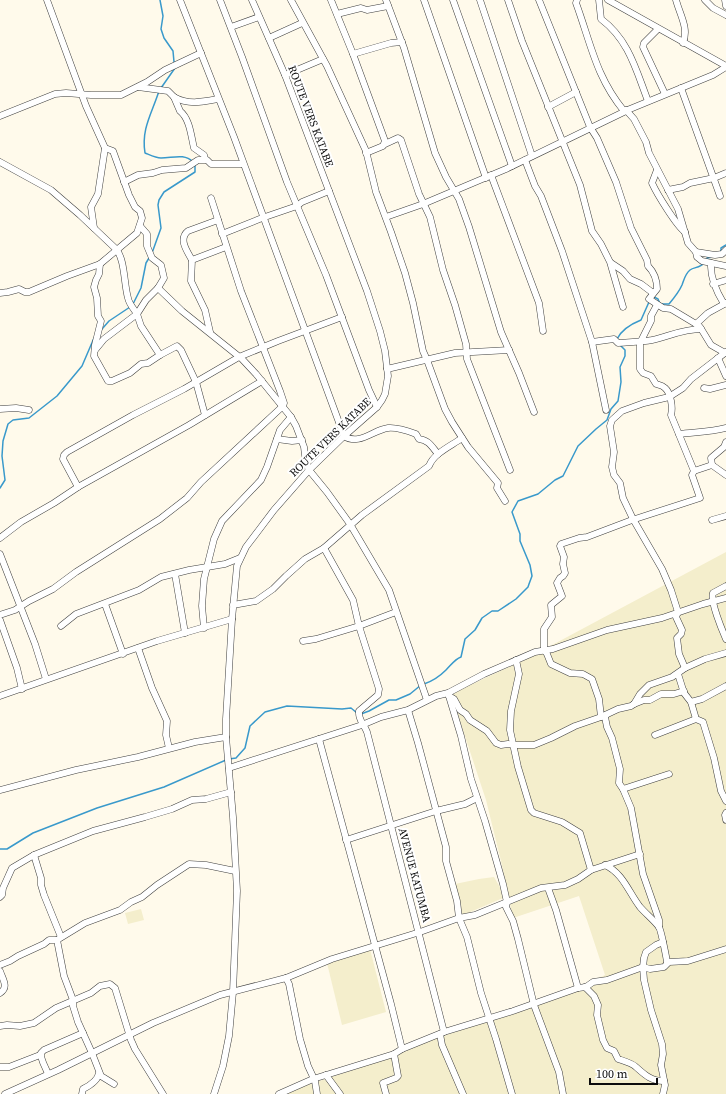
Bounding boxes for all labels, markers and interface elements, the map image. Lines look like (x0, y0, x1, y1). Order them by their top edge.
street label: ROUTE VERS KATABE (284, 63, 337, 169)
street label: ROUTE VERS KATABE (286, 394, 375, 480)
street label: AVENUE KATUMBA (395, 826, 435, 925)
scale bar (590, 1060, 657, 1086)
text: 100 m (596, 1066, 628, 1082)

